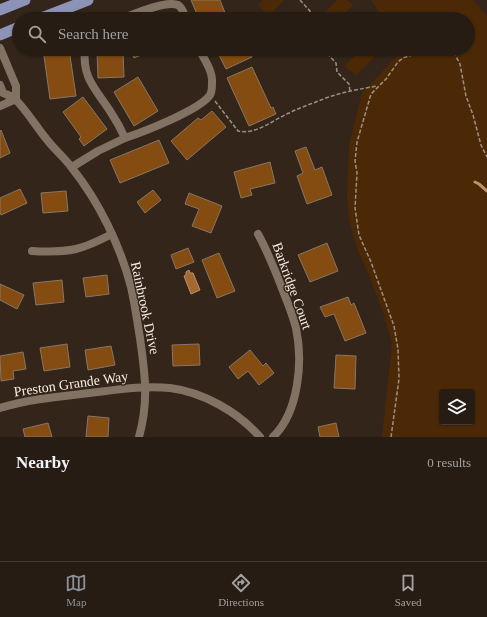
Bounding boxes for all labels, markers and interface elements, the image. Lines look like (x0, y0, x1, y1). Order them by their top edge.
search box (12, 12, 475, 56)
icon: search (26, 23, 48, 45)
text: Search here (58, 26, 128, 42)
street label: Barkridge Court (269, 241, 315, 332)
street label: Rainbrook Drive (128, 260, 162, 356)
street label: Preston Grande Way (13, 369, 129, 399)
map controls (439, 389, 475, 425)
button: layers (439, 389, 475, 425)
text: Nearby (16, 453, 70, 472)
text: 0 results (427, 455, 471, 470)
tab: Map (65, 572, 87, 608)
tab: Directions (218, 572, 264, 608)
tab: Saved (395, 572, 422, 608)

